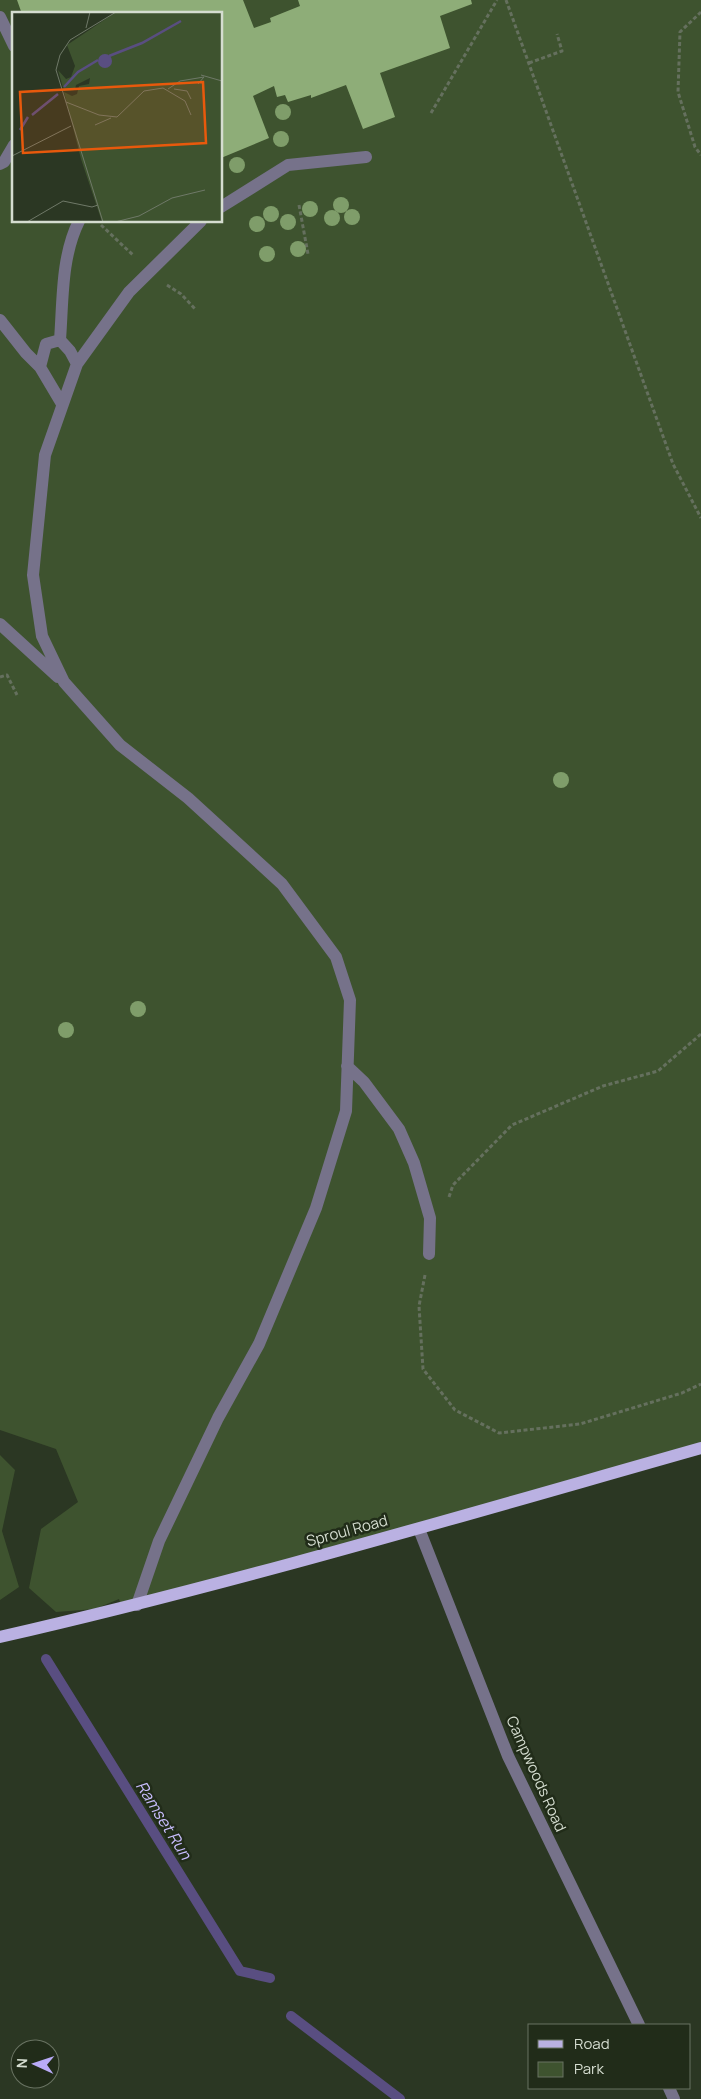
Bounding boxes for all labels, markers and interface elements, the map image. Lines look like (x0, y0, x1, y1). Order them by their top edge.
inset map (12, 12, 222, 222)
street label: Sproul Road (304, 1510, 390, 1551)
street label: Campwoods Road (502, 1713, 571, 1835)
water label: Ramset Run (131, 1776, 197, 1864)
legend (528, 2024, 691, 2089)
text: Road (574, 2033, 610, 2054)
north arrow (10, 2039, 60, 2089)
text: N (12, 2058, 31, 2069)
text: Park (574, 2058, 604, 2079)

